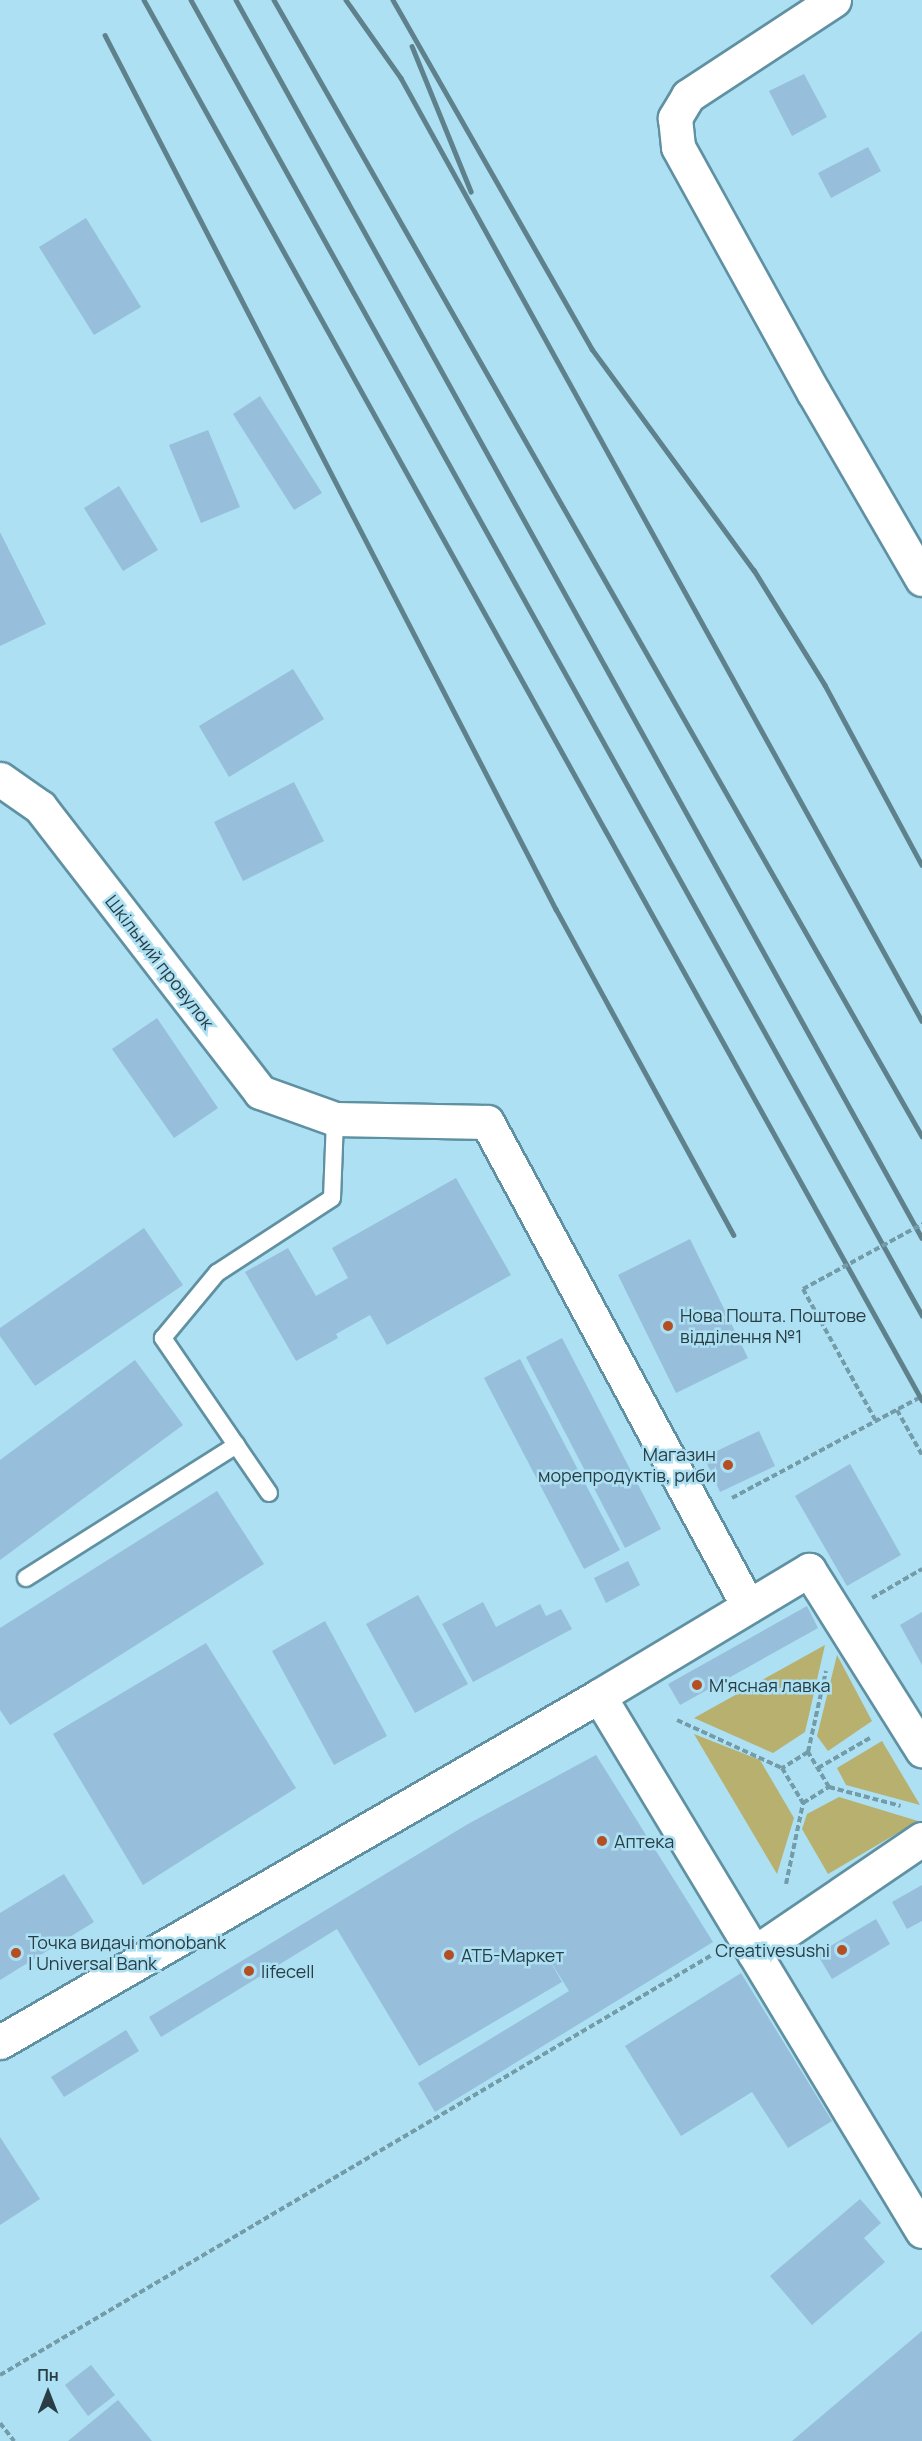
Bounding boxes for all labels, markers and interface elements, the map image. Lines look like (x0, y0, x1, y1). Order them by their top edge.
street label: Шкільний провулок (101, 891, 219, 1033)
place label: Нова Пошта. Поштове відділення №1 (680, 1305, 866, 1348)
marker: Нова Пошта. Поштове відділення №1 (661, 1319, 675, 1333)
place label: Магазин морепродуктів, риби (538, 1444, 716, 1486)
marker: Магазин морепродуктів, риби (721, 1458, 735, 1472)
place label: М'ясная лавка (709, 1674, 830, 1696)
marker: М'ясная лавка (690, 1678, 704, 1692)
place label: Аптека (614, 1830, 674, 1852)
marker: Аптека (595, 1834, 609, 1848)
place label: Точка видачі monobank | Universal Bank (28, 1932, 226, 1974)
place label: Creativesushi (715, 1939, 830, 1961)
marker: Creativesushi (835, 1943, 849, 1957)
place label: АТБ-Маркет (461, 1944, 564, 1966)
marker: Точка видачі monobank | Universal Bank (9, 1946, 23, 1960)
marker: АТБ-Маркет (442, 1948, 456, 1962)
place label: lifecell (261, 1960, 315, 1982)
marker: lifecell (242, 1964, 256, 1978)
north arrow (18, 2363, 78, 2423)
text: Пн (37, 2364, 59, 2386)

